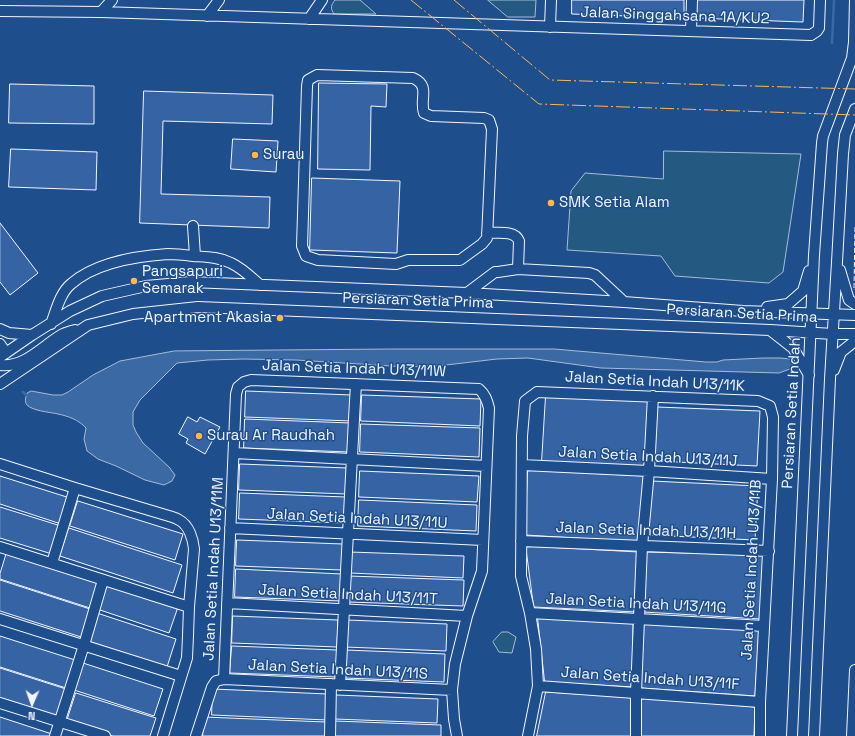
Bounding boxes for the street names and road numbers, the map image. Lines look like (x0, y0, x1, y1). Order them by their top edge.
street label: Jalan Singgahsana 1A/KU2 (580, 4, 770, 28)
street label: Persiaran Setia Prima (342, 289, 494, 313)
street label: Persiaran Setia Prima (666, 301, 818, 327)
street label: Persiaran Setia Indah (779, 337, 805, 489)
street label: Jalan Setia Indah U13/11W (262, 357, 446, 381)
street label: Jalan Setia Indah U13/11K (565, 368, 745, 396)
street label: Jalan Setia Indah U13/11J (558, 443, 738, 471)
street label: Jalan Setia Indah U13/11M (200, 477, 228, 661)
street label: Jalan Setia Indah U13/11B (738, 479, 766, 661)
street label: Jalan Setia Indah U13/11U (266, 505, 448, 533)
street label: Jalan Setia Indah U13/11H (555, 519, 737, 543)
street label: Jalan Setia Indah U13/11T (258, 581, 438, 609)
street label: Jalan Setia Indah U13/11G (545, 590, 727, 618)
street label: Jalan Setia Indah U13/11S (248, 656, 428, 684)
street label: Jalan Setia Indah U13/11F (560, 664, 740, 694)

